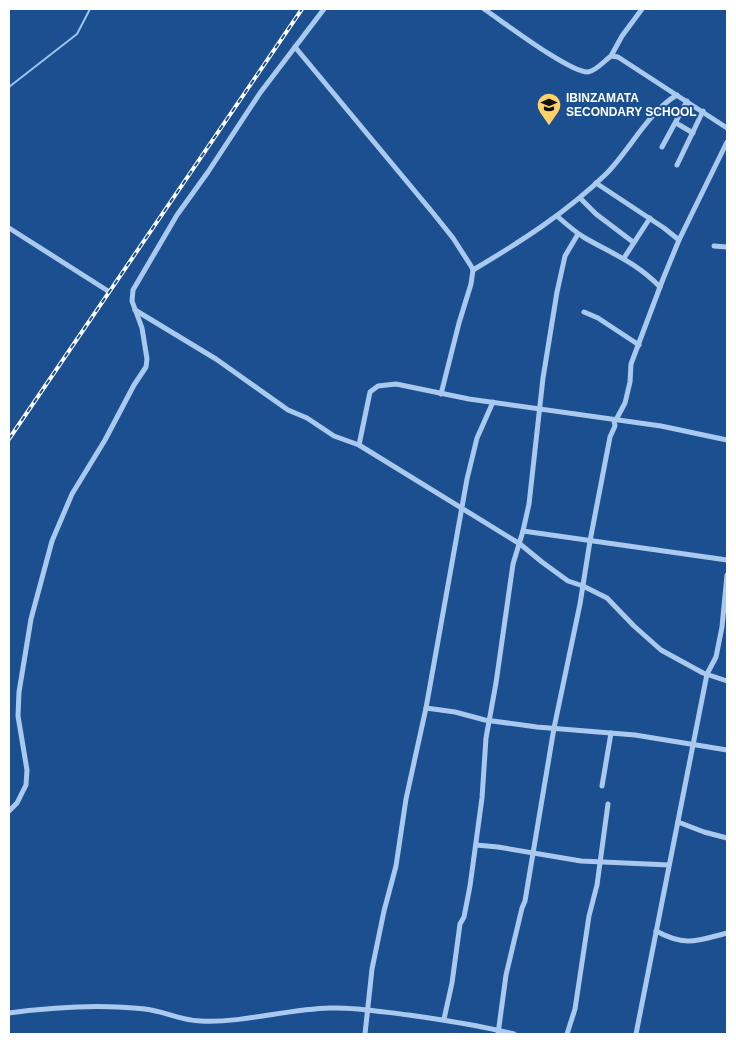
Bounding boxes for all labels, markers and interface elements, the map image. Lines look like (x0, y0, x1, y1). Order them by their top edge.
place label: IBINZAMATA SECONDARY SCHOOL (566, 91, 697, 119)
school or university icon: IBINZAMATA SECONDARY SCHOOL (536, 92, 562, 126)

